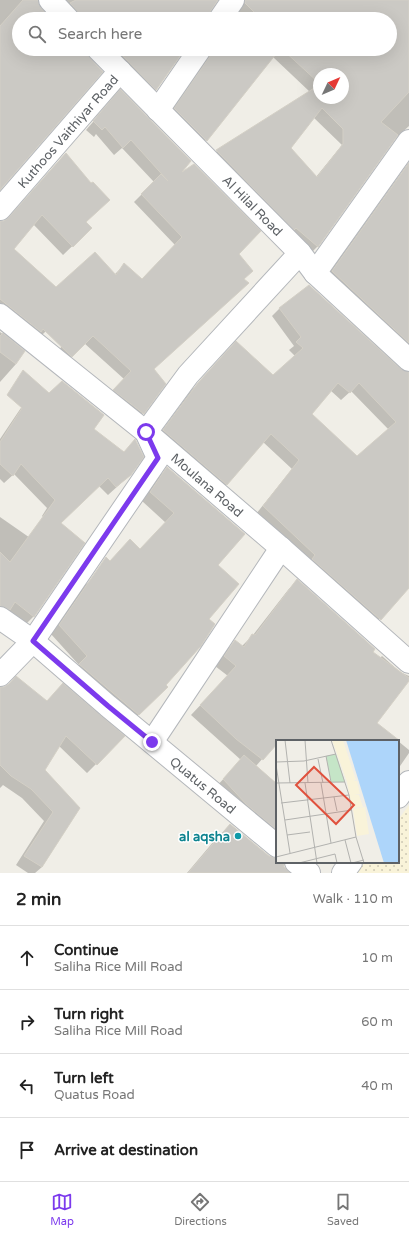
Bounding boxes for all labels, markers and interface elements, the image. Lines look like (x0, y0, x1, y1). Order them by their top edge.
search box (12, 12, 397, 56)
icon: search (26, 23, 48, 45)
text: Search here (58, 25, 142, 43)
north arrow (313, 68, 349, 104)
street label: Kuthoos Vaithiyar Road (15, 72, 122, 192)
street label: Al Hilal Road (219, 172, 286, 240)
route start (137, 423, 155, 441)
street label: Moulana Road (167, 450, 246, 521)
route end (143, 733, 161, 751)
inset map (276, 740, 399, 863)
street label: Quatus Road (166, 754, 239, 817)
place label: al aqsha (179, 829, 230, 845)
marker: al aqsha (233, 831, 243, 841)
text: 2 min (16, 889, 61, 910)
text: Walk · 110 m (313, 891, 393, 907)
text: Continue (54, 941, 118, 959)
icon: ahead (16, 947, 38, 969)
text: 10 m (361, 950, 393, 966)
text: Saliha Rice Mill Road (54, 959, 183, 975)
text: Turn right (54, 1005, 124, 1023)
icon: right (16, 1011, 38, 1033)
text: 60 m (361, 1014, 393, 1030)
text: Saliha Rice Mill Road (54, 1023, 183, 1039)
text: Turn left (54, 1069, 114, 1087)
icon: left (16, 1075, 38, 1097)
text: 40 m (361, 1078, 393, 1094)
text: Quatus Road (54, 1087, 135, 1103)
icon: arrive (16, 1139, 38, 1161)
text: Arrive at destination (54, 1141, 198, 1159)
tab: Map (50, 1191, 74, 1228)
tab: Directions (174, 1191, 227, 1228)
tab: Saved (327, 1191, 359, 1228)

